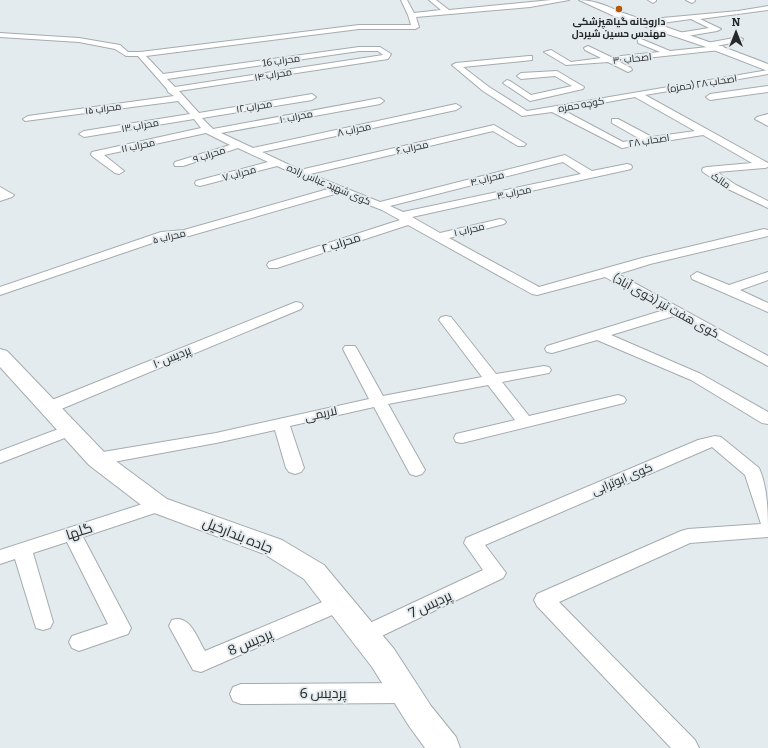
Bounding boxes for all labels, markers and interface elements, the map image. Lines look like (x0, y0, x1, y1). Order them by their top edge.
marker: داروخانه گیاهپزشکی مهندس حسین شیردل (614, 4, 624, 14)
north arrow (716, 12, 756, 52)
place label: داروخانه گیاهپزشکی مهندس حسین شیردل (572, 16, 666, 40)
text: N (732, 16, 741, 29)
street label: اصحاب ۳۰ (612, 51, 652, 67)
street label: محراب 16 (261, 52, 301, 70)
street label: محراب ۱۴ (254, 66, 293, 84)
street label: اصحاب ۲۸ (حمزه) (666, 72, 738, 95)
street label: کوچه حمزه (557, 95, 605, 115)
street label: محراب ۱۲ (235, 98, 273, 116)
street label: محراب ۱۵ (84, 101, 122, 117)
street label: محراب ۱۰ (279, 108, 314, 126)
street label: محراب ۱۳ (120, 117, 160, 135)
street label: محراب ۸ (336, 121, 372, 139)
street label: اصحاب ۲۸ (628, 132, 670, 150)
street label: محراب ۱۱ (120, 137, 156, 155)
street label: محراب ۶ (395, 138, 430, 158)
street label: محراب ۹ (192, 144, 227, 166)
street label: کوی شهید عباس زاده (285, 162, 372, 208)
street label: محراب ۷ (221, 164, 257, 184)
street label: محراب ۴ (469, 169, 506, 189)
street label: مالک (709, 170, 732, 191)
street label: محراب ۳ (496, 183, 532, 202)
street label: محراب ۱ (453, 221, 486, 239)
street label: محراب ۵ (152, 227, 187, 247)
street label: محراب ۲ (320, 230, 362, 256)
street label: کوی هفت تیر (خوی آباد) (610, 270, 722, 341)
street label: پردیس ۱۰ (151, 343, 195, 373)
street label: لاریمی (304, 404, 338, 424)
street label: کوی ابوترابی (589, 460, 655, 498)
street label: جاده بندارخیل (200, 514, 275, 557)
street label: گلها (64, 519, 95, 544)
street label: پردیس 7 (406, 587, 455, 623)
street label: پردیس 8 (225, 625, 276, 660)
street label: پردیس 6 (300, 685, 347, 703)

